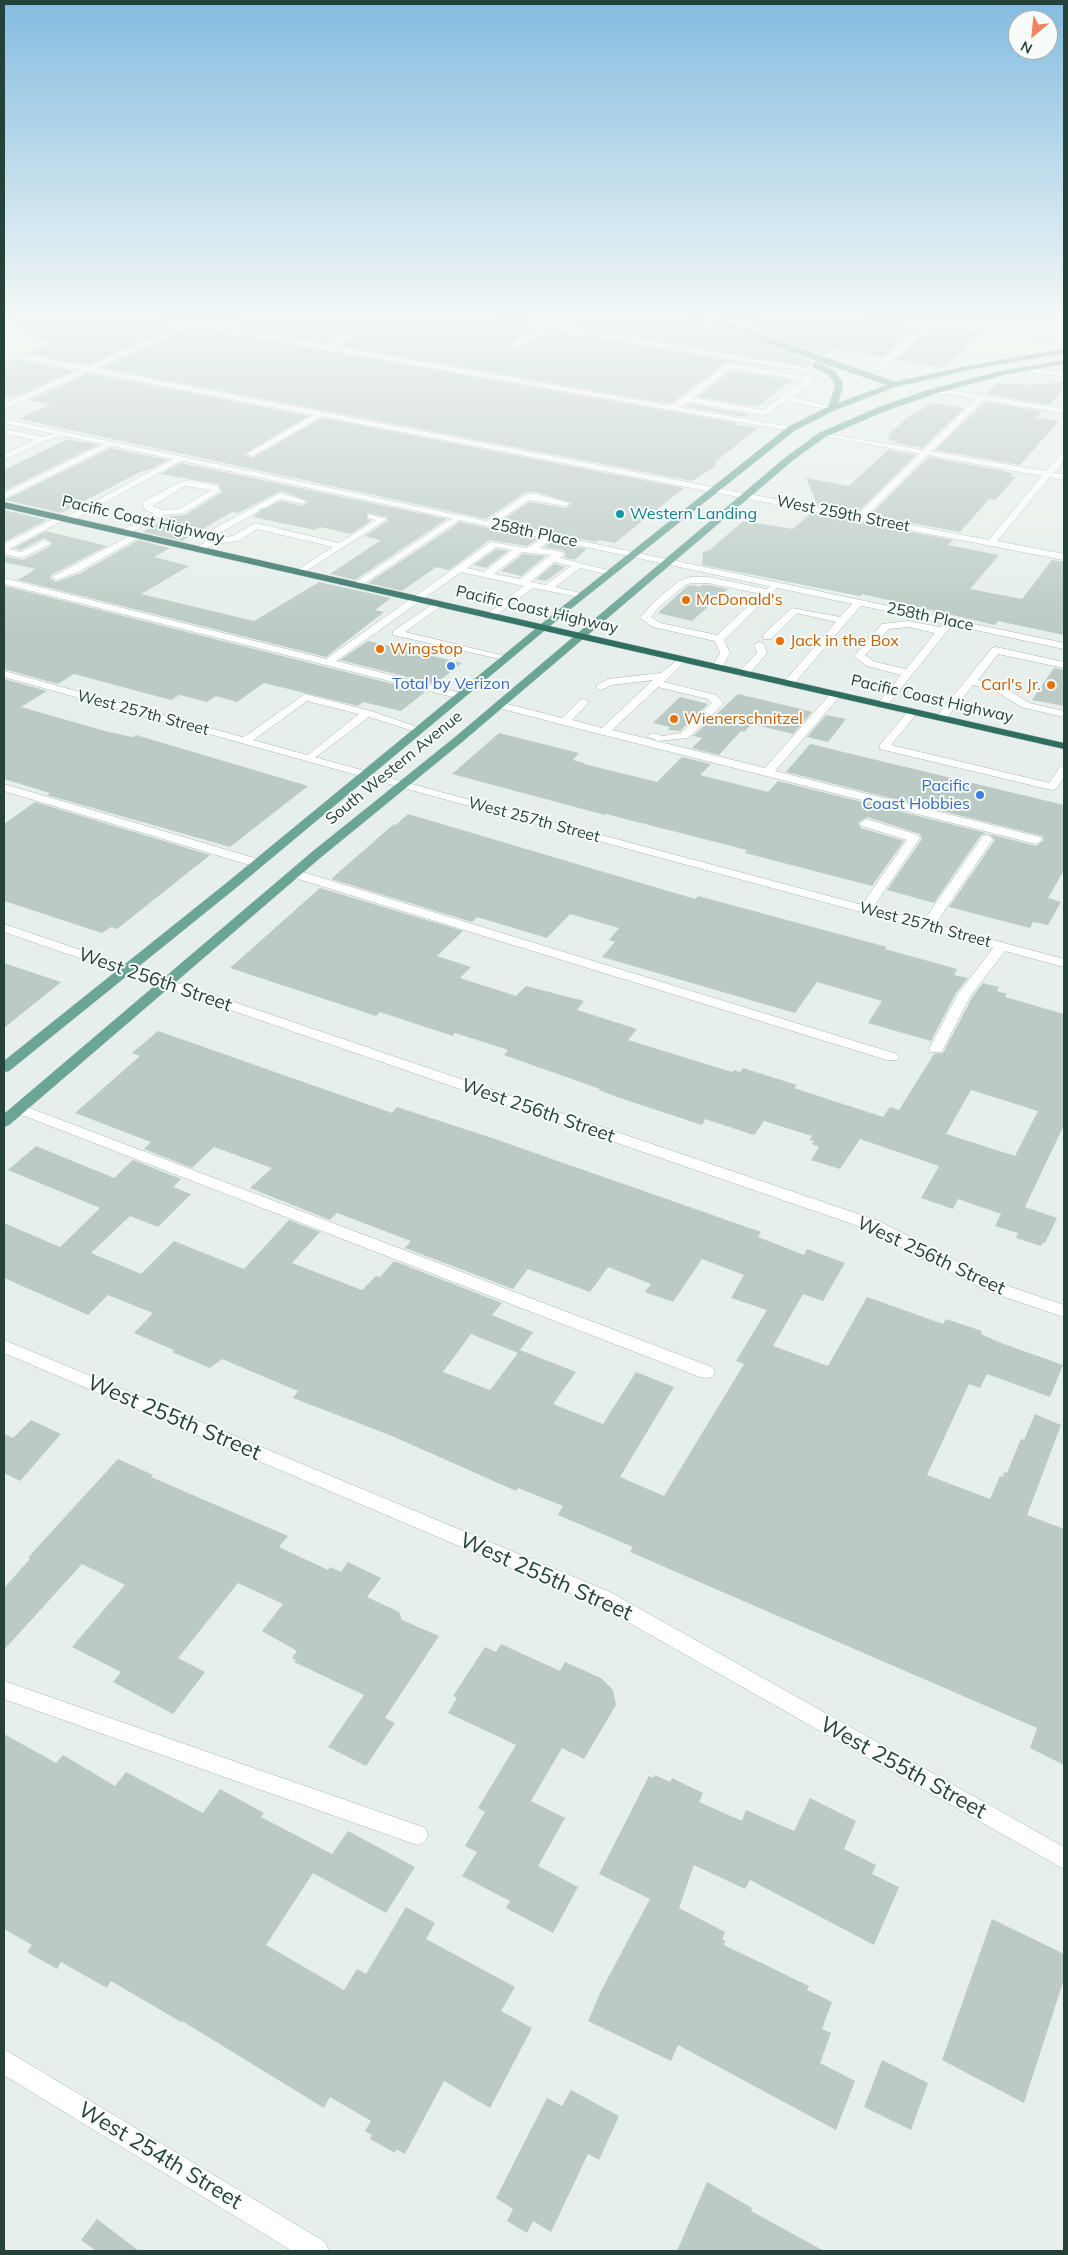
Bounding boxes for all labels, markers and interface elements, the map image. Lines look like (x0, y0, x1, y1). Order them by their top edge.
north arrow (1008, 10, 1058, 60)
text: N (1018, 37, 1035, 58)
street label: Pacific Coast Highway (60, 492, 226, 548)
street label: West 259th Street (775, 492, 911, 536)
place label: Western Landing (630, 504, 757, 524)
marker: Western Landing (614, 508, 626, 520)
street label: 258th Place (489, 514, 579, 552)
street label: Pacific Coast Highway (454, 582, 620, 638)
place label: McDonald's (696, 590, 783, 610)
marker: McDonald's (680, 594, 692, 606)
street label: 258th Place (885, 598, 975, 636)
place label: Jack in the Box (790, 631, 899, 651)
marker: Jack in the Box (774, 635, 786, 647)
place label: Wingstop (390, 639, 463, 659)
marker: Wingstop (374, 643, 386, 655)
marker: Total by Verizon (445, 660, 457, 672)
street label: Pacific Coast Highway (849, 671, 1015, 727)
place label: Total by Verizon (392, 674, 510, 694)
place label: Carl's Jr. (981, 675, 1041, 695)
marker: Carl's Jr. (1045, 679, 1057, 691)
street label: West 257th Street (75, 686, 211, 740)
street label: South Western Avenue (322, 707, 466, 829)
place label: Wienerschnitzel (684, 709, 803, 729)
marker: Wienerschnitzel (668, 713, 680, 725)
place label: Pacific Coast Hobbies (862, 776, 970, 814)
marker: Pacific Coast Hobbies (974, 789, 986, 801)
street label: West 257th Street (466, 793, 602, 847)
street label: West 257th Street (857, 898, 993, 952)
street label: West 256th Street (75, 943, 235, 1017)
street label: West 256th Street (458, 1074, 618, 1148)
street label: West 256th Street (853, 1212, 1009, 1300)
street label: West 255th Street (83, 1369, 265, 1467)
street label: West 255th Street (456, 1527, 636, 1627)
street label: West 255th Street (815, 1711, 991, 1825)
street label: West 254th Street (73, 2097, 247, 2215)

